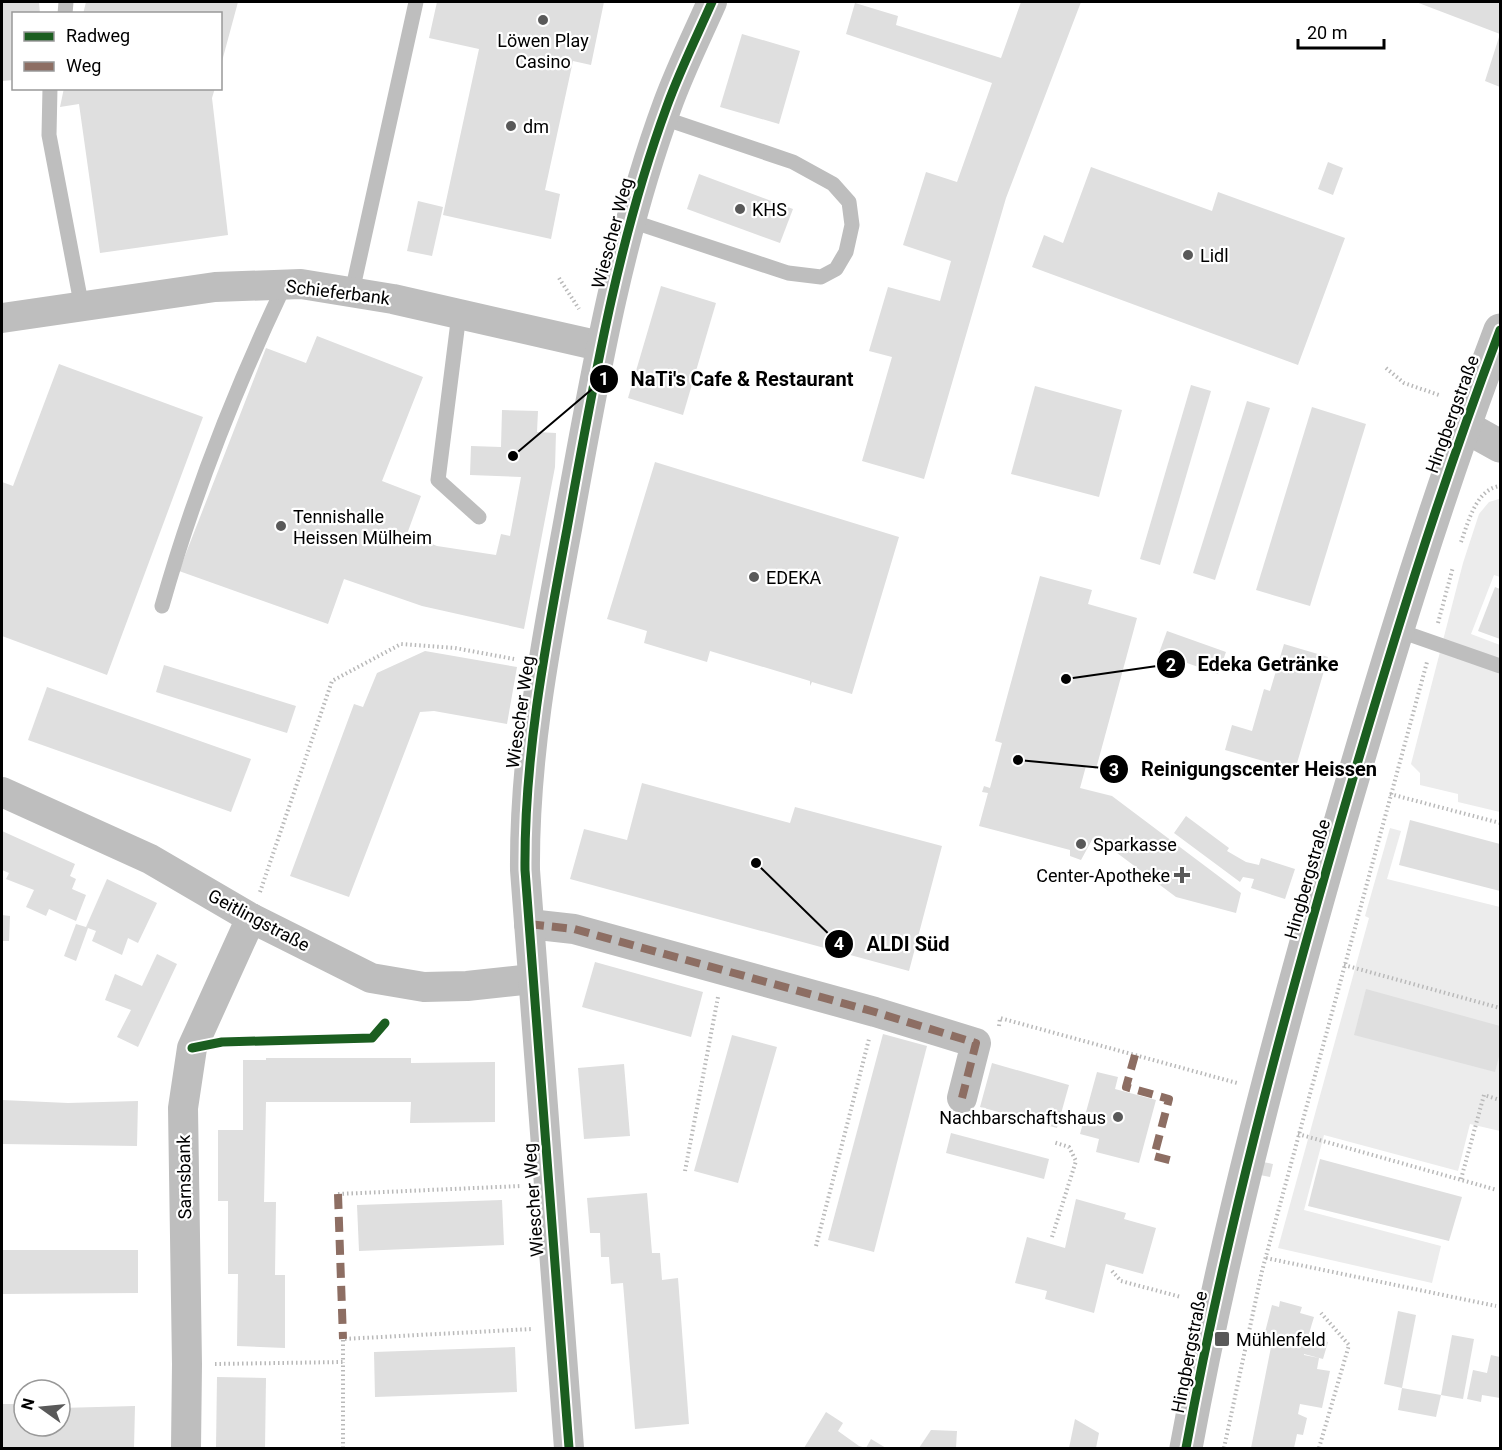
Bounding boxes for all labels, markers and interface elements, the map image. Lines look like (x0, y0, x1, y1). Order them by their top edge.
legend (12, 12, 222, 90)
scale bar (1298, 12, 1384, 50)
marker: Löwen Play Casino (536, 13, 550, 27)
text: 20 m (1307, 22, 1347, 43)
text: Radweg (66, 25, 130, 46)
place label: Löwen Play Casino (497, 30, 589, 72)
text: Weg (66, 55, 101, 76)
place label: dm (523, 116, 549, 137)
marker: dm (504, 119, 518, 133)
street label: Wiescher Weg (587, 175, 637, 291)
place label: KHS (752, 199, 787, 220)
marker: KHS (733, 202, 747, 216)
place label: Lidl (1200, 245, 1229, 266)
marker: Lidl (1181, 248, 1195, 262)
street label: Schieferbank (285, 275, 392, 309)
street label: Hingbergstraße (1421, 352, 1483, 476)
callout: NaTi's Cafe & Restaurant (589, 360, 866, 398)
text: NaTi's Cafe & Restaurant (631, 367, 854, 391)
text: 1 (599, 368, 609, 389)
place label: Tennishalle Heissen Mülheim (293, 506, 432, 548)
marker: Tennishalle Heissen Mülheim (274, 519, 288, 533)
place label: EDEKA (766, 567, 822, 588)
marker: EDEKA (747, 570, 761, 584)
callout: Edeka Getränke (1156, 645, 1351, 683)
text: Edeka Getränke (1198, 652, 1339, 676)
street label: Wiescher Weg (502, 654, 538, 770)
text: 2 (1166, 654, 1176, 675)
callout: Reinigungscenter Heissen (1099, 750, 1389, 788)
text: Reinigungscenter Heissen (1141, 757, 1377, 781)
text: 3 (1109, 759, 1119, 780)
street label: Hingbergstraße (1280, 817, 1334, 941)
place label: Sparkasse (1093, 834, 1177, 855)
marker: Sparkasse (1074, 837, 1088, 851)
place label: Center-Apotheke (1036, 865, 1170, 886)
marker: Center-Apotheke (1175, 868, 1189, 882)
street label: Geitlingstraße (205, 884, 313, 956)
callout: ALDI Süd (824, 925, 961, 963)
text: ALDI Süd (867, 932, 949, 956)
text: 4 (834, 933, 844, 954)
place label: Nachbarschaftshaus (939, 1107, 1106, 1128)
marker: Nachbarschaftshaus (1111, 1110, 1125, 1124)
street label: Sarnsbank (173, 1134, 195, 1220)
street label: Wiescher Weg (519, 1142, 547, 1258)
street label: Hingbergstraße (1167, 1289, 1211, 1415)
place label: Mühlenfeld (1236, 1329, 1326, 1350)
marker: Mühlenfeld (1213, 1330, 1231, 1348)
north arrow (12, 1378, 72, 1438)
text: N (17, 1396, 39, 1412)

